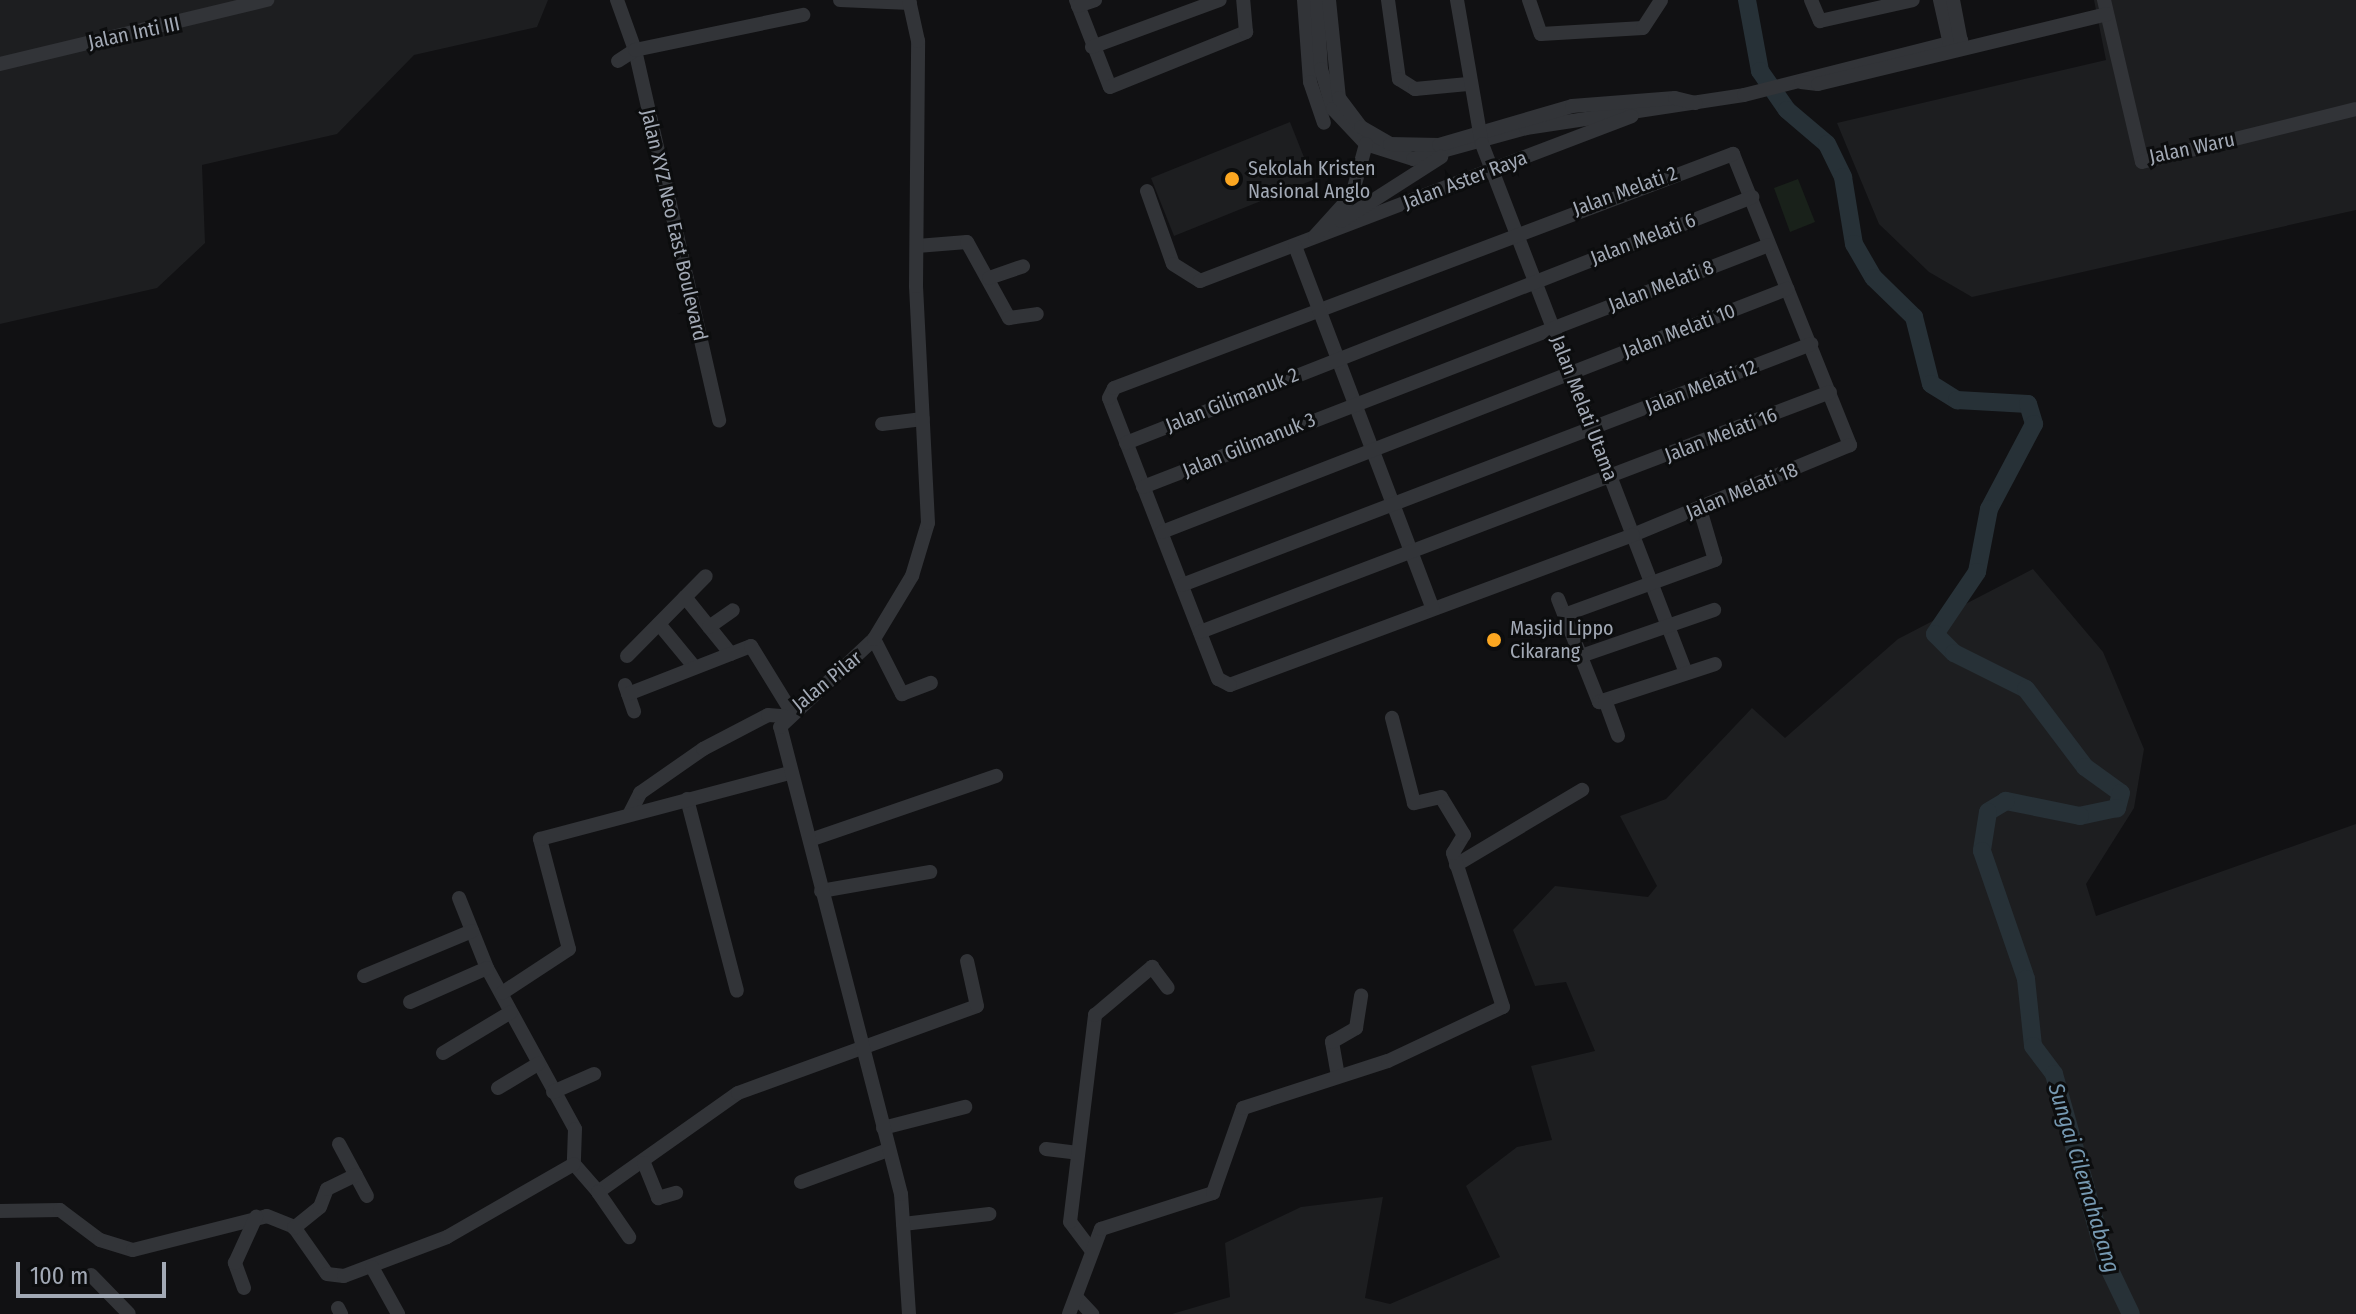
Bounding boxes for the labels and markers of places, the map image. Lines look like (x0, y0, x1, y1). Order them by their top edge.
place label: Sekolah Kristen Nasional Anglo (1248, 156, 1375, 203)
marker: Sekolah Kristen Nasional Anglo (1223, 170, 1241, 188)
place label: Masjid Lippo Cikarang (1510, 616, 1614, 663)
marker: Masjid Lippo Cikarang (1485, 631, 1503, 649)

